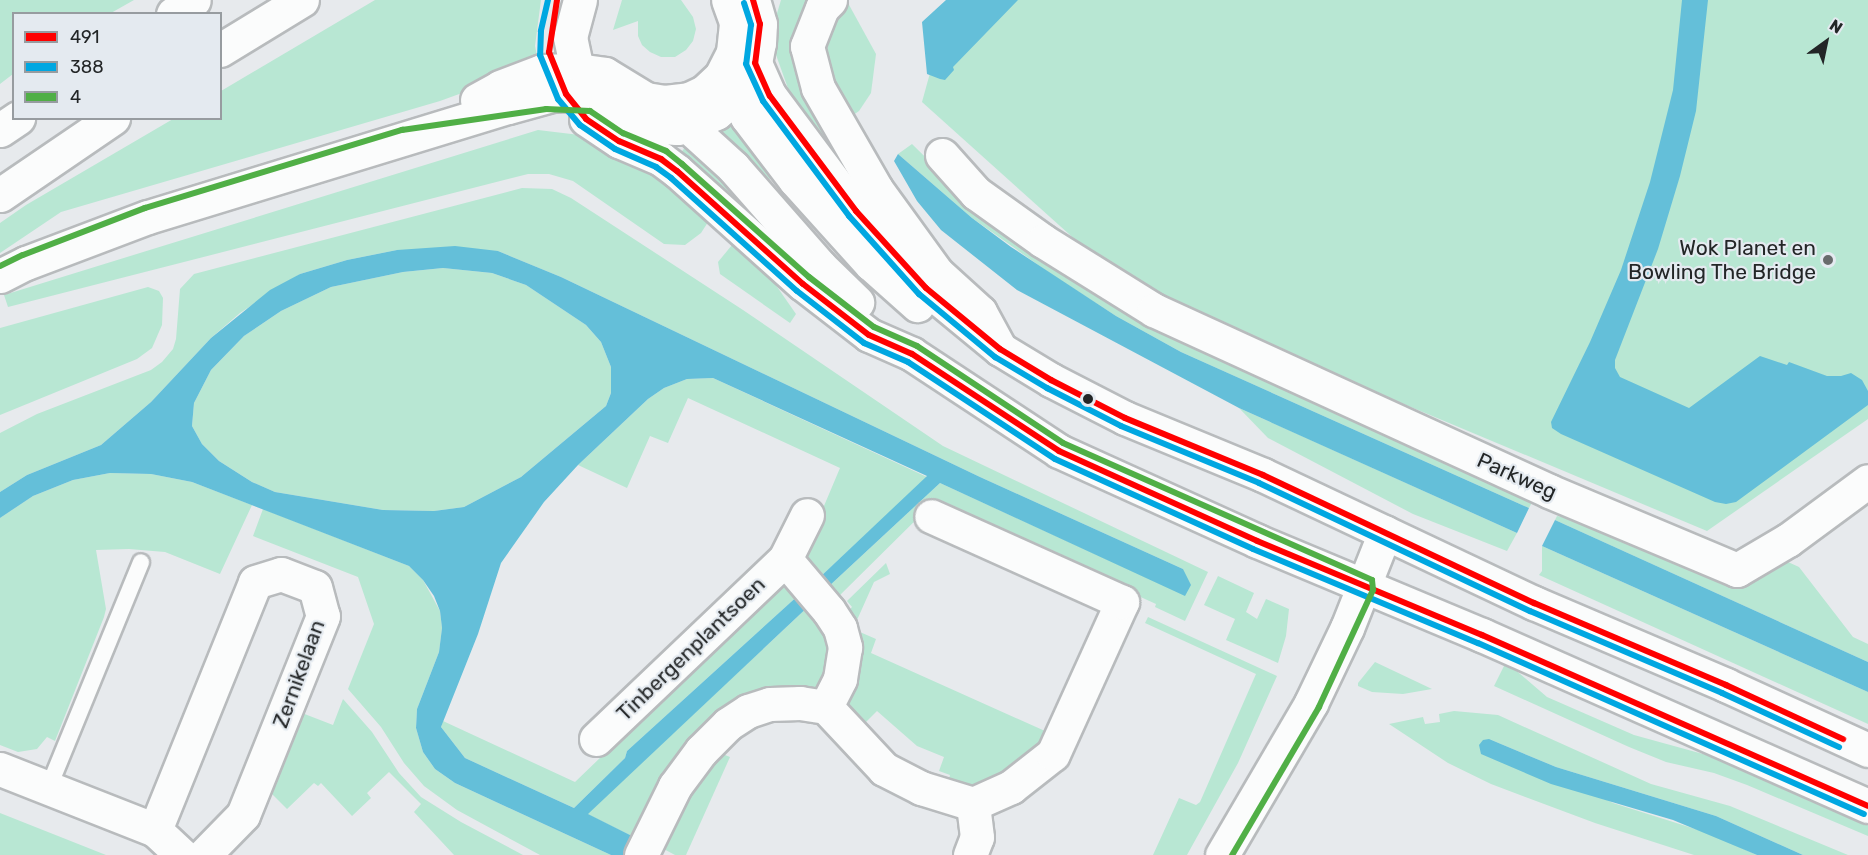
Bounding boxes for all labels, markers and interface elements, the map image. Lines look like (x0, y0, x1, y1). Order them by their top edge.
legend (12, 12, 222, 120)
north arrow (1796, 12, 1856, 72)
text: N (1826, 15, 1846, 38)
text: 491 (70, 26, 99, 48)
text: 388 (70, 56, 104, 78)
text: 4 (70, 86, 81, 108)
place label: Wok Planet en Bowling The Bridge (1627, 235, 1816, 285)
marker: Wok Planet en Bowling The Bridge (1821, 253, 1835, 267)
unlabelled marker (1082, 393, 1094, 405)
street label: Parkweg (1473, 447, 1561, 505)
street label: Tinbergenplantsoen (612, 572, 770, 726)
street label: Zernikelaan (268, 617, 330, 731)

